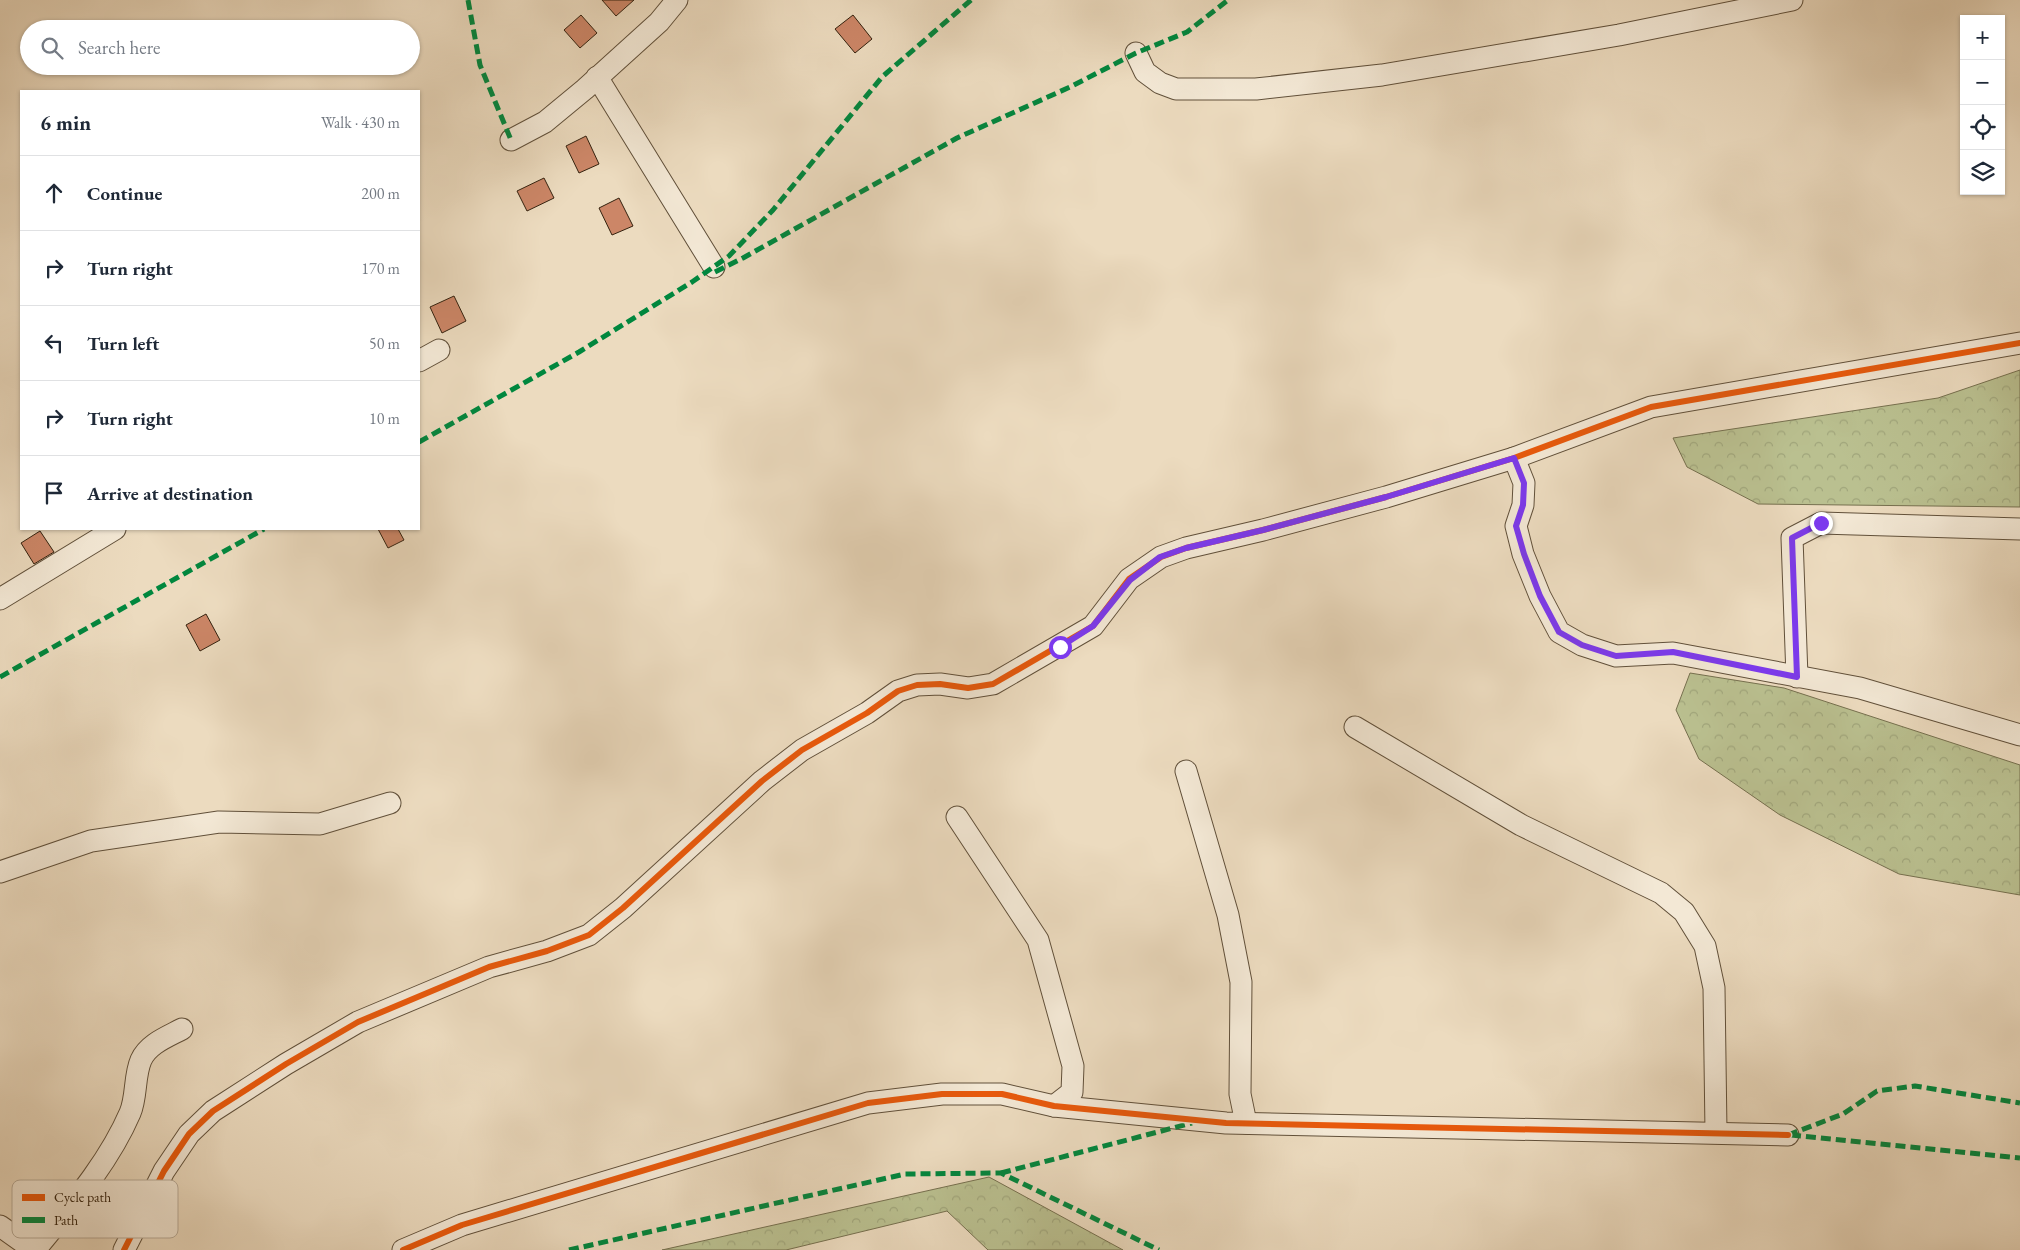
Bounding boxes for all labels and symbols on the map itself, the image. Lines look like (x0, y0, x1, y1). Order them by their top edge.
route end (1810, 512, 1833, 535)
route start (1049, 636, 1072, 659)
legend (12, 1180, 178, 1238)
text: Cycle path (54, 1188, 111, 1206)
text: Path (54, 1211, 78, 1229)

